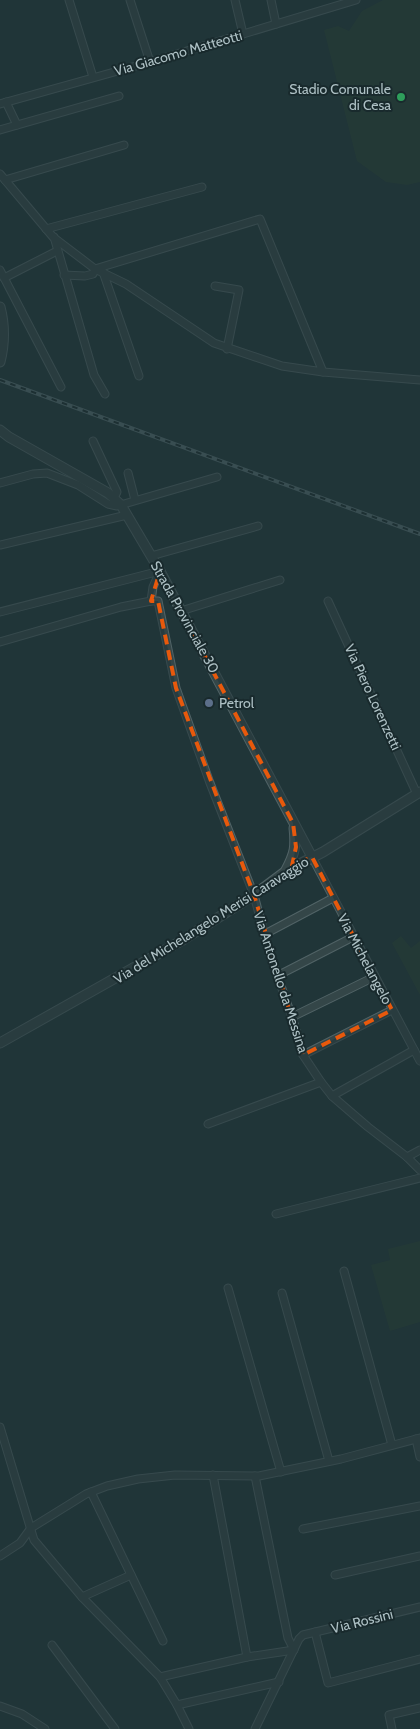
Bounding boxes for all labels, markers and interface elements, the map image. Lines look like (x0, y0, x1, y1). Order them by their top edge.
street label: Via Giacomo Matteotti (112, 26, 244, 80)
place label: Stadio Comunale di Cesa (289, 80, 391, 114)
marker: Stadio Comunale di Cesa (395, 91, 407, 103)
street label: Strada Provinciale 30 (147, 558, 223, 677)
street label: Via Piero Lorenzetti (341, 641, 405, 753)
place label: Petrol (219, 694, 255, 712)
marker: Petrol (203, 697, 215, 709)
street label: Via del Michelangelo Merisi Caravaggio (110, 852, 312, 988)
street label: Via Antonello da Messina (250, 909, 313, 1056)
street label: Via Michelangelo (334, 911, 397, 1008)
street label: Via Rossini (329, 1605, 395, 1637)

